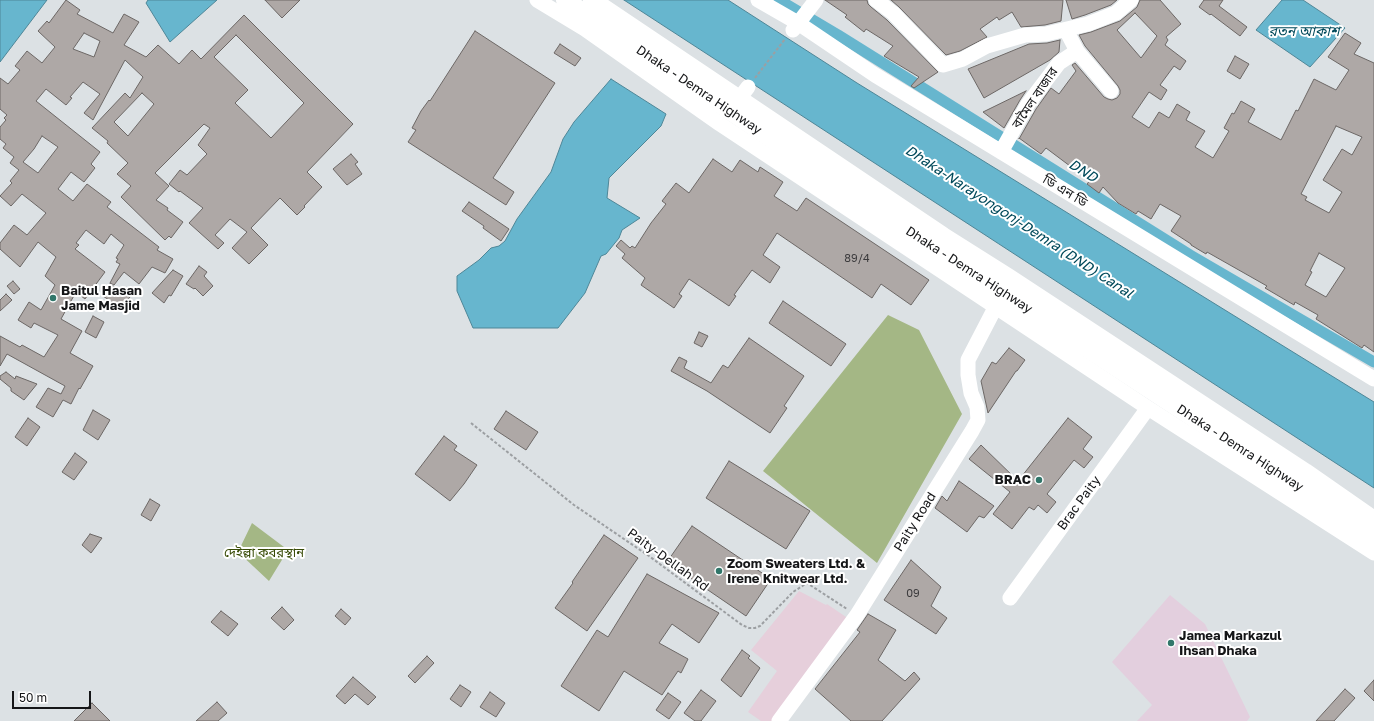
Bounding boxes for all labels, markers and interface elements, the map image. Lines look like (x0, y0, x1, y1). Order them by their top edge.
water label: রতন আকাশ (1269, 24, 1339, 40)
street label: Dhaka - Demra Highway (633, 42, 765, 138)
street label: বামৈল বাজার (1009, 65, 1061, 131)
water label: Dhaka-Narayongonj-Demra (DND) Canal (902, 142, 1136, 302)
water label: DND (1066, 156, 1100, 186)
street label: ডি এন ডি (1040, 172, 1090, 210)
street label: Dhaka - Demra Highway (903, 223, 1035, 317)
house number: 89/4 (844, 252, 870, 266)
place label: Baitul Hasan Jame Masjid (61, 283, 142, 314)
marker: Baitul Hasan Jame Masjid (48, 293, 58, 303)
street label: Dhaka - Demra Highway (1174, 401, 1306, 495)
place label: BRAC (995, 472, 1031, 488)
street label: Brac Paity (1054, 473, 1104, 533)
marker: BRAC (1034, 475, 1044, 485)
street label: Paity Road (891, 489, 939, 555)
street label: Paity-Dellah Rd (624, 525, 712, 595)
park label: দেইল্লা কবরস্থান (224, 545, 304, 561)
place label: Zoom Sweaters Ltd. & Irene Knitwear Ltd. (727, 556, 865, 587)
marker: Zoom Sweaters Ltd. & Irene Knitwear Ltd. (714, 566, 724, 576)
house number: 09 (906, 587, 920, 601)
place label: Jamea Markazul Ihsan Dhaka (1179, 628, 1282, 659)
marker: Jamea Markazul Ihsan Dhaka (1166, 638, 1176, 648)
scale bar (14, 683, 93, 709)
text: 50 m (19, 690, 47, 705)

